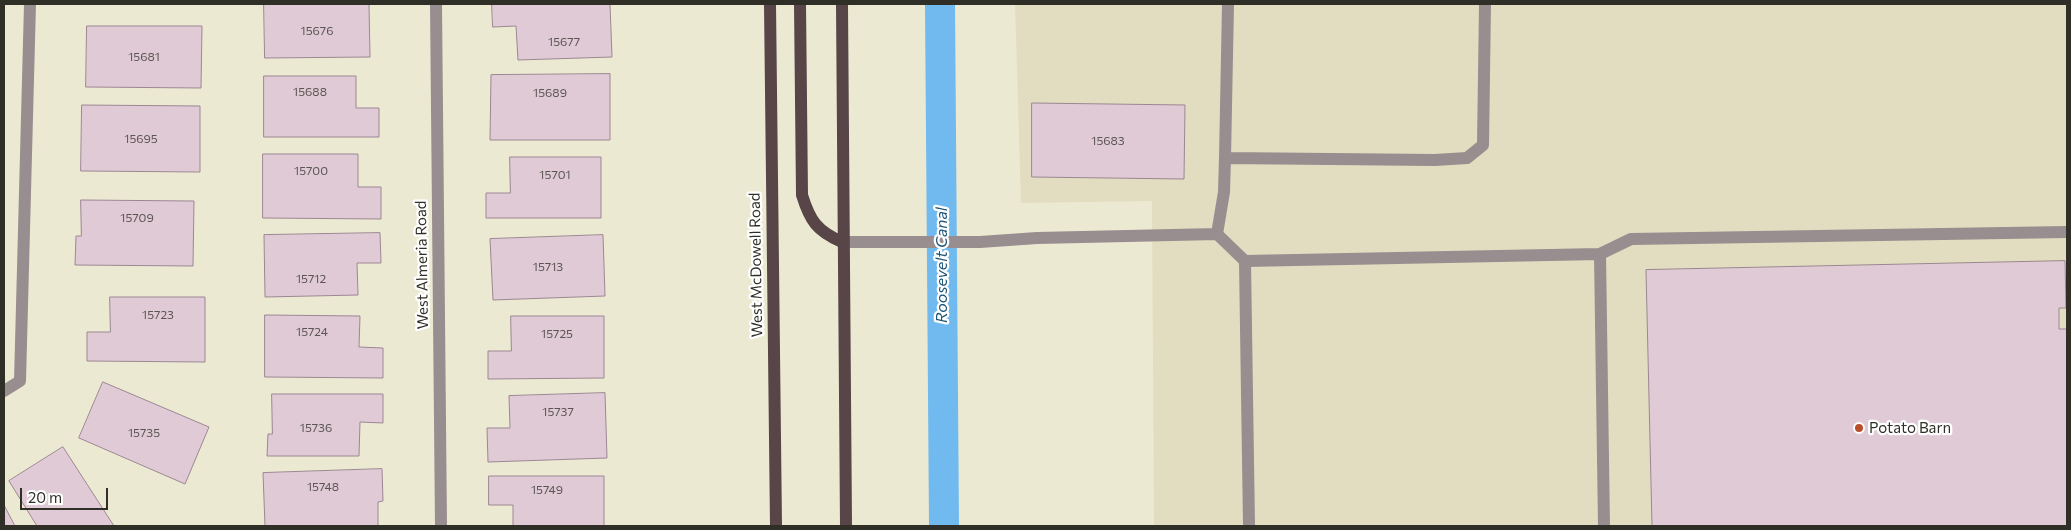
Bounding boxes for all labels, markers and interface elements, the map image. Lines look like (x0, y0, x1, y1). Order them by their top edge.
house number: 15676 (301, 24, 333, 38)
house number: 15677 (548, 35, 580, 49)
house number: 15681 (128, 50, 160, 64)
house number: 15688 (293, 85, 327, 99)
house number: 15689 (533, 86, 567, 100)
house number: 15695 (124, 132, 158, 146)
house number: 15683 (1091, 134, 1125, 148)
house number: 15700 (294, 164, 328, 178)
house number: 15701 (539, 168, 571, 182)
street label: West McDowell Road (746, 193, 766, 337)
street label: West Almeria Road (412, 200, 432, 330)
water label: Roosevelt Canal (932, 207, 952, 323)
house number: 15709 (120, 211, 154, 225)
house number: 15713 (533, 260, 563, 274)
house number: 15712 (296, 272, 326, 286)
house number: 15723 (142, 308, 174, 322)
house number: 15724 (296, 325, 328, 339)
house number: 15725 (541, 327, 573, 341)
house number: 15737 (542, 405, 574, 419)
place label: Potato Barn (1869, 419, 1951, 437)
house number: 15736 (300, 421, 332, 435)
marker: Potato Barn (1853, 422, 1865, 434)
house number: 15735 (128, 426, 160, 440)
scale bar (22, 478, 110, 510)
house number: 15748 (307, 480, 339, 494)
house number: 15749 (531, 483, 563, 497)
text: 20 m (28, 488, 62, 506)

